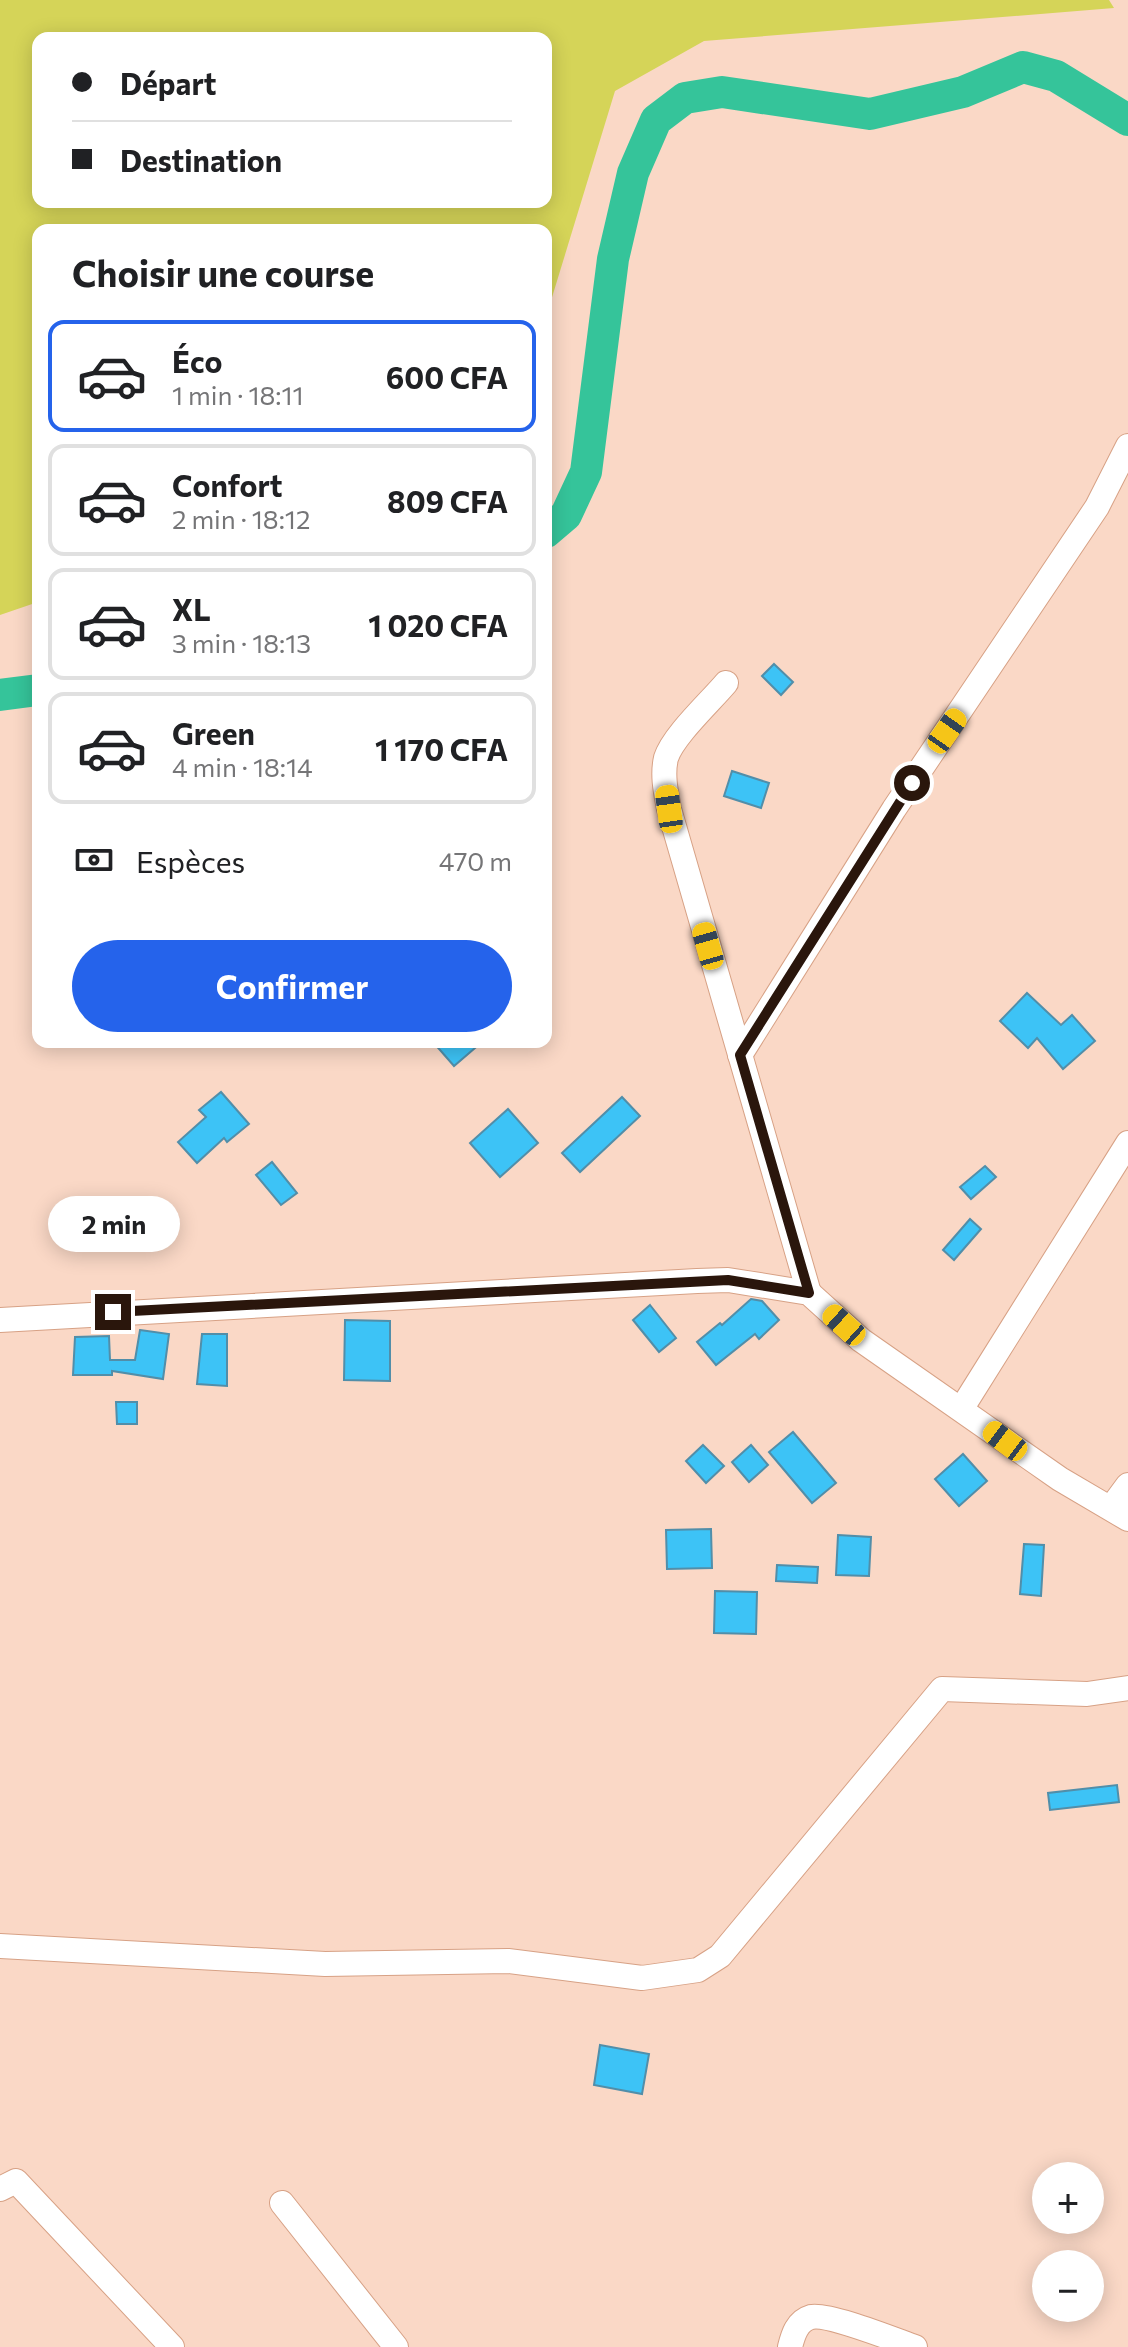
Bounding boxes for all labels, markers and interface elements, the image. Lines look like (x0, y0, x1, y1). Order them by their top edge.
text: Départ (120, 64, 216, 101)
text: Destination (120, 141, 282, 178)
text: Choisir une course (72, 250, 374, 294)
icon: car (76, 340, 148, 412)
text: Éco (172, 342, 222, 379)
text: 600 CFA (386, 358, 508, 395)
text: 1 min · 18:11 (172, 379, 304, 410)
icon: car (76, 464, 148, 536)
text: Confort (172, 466, 283, 503)
text: 809 CFA (387, 482, 508, 519)
text: 2 min · 18:12 (172, 503, 310, 534)
icon: car (76, 588, 148, 660)
text: XL (172, 590, 211, 627)
text: 1 020 CFA (368, 606, 508, 643)
text: 3 min · 18:13 (172, 627, 311, 658)
car (923, 704, 971, 758)
icon: car (76, 712, 148, 784)
text: Green (172, 714, 255, 751)
text: 1 170 CFA (375, 730, 508, 767)
text: 4 min · 18:14 (172, 751, 313, 782)
route start (894, 765, 930, 801)
car (654, 784, 684, 834)
icon: cash (72, 838, 116, 882)
text: Espèces (136, 842, 245, 879)
text: 470 m (439, 845, 512, 876)
car (690, 920, 726, 972)
button: Confirmer (72, 940, 512, 1032)
callout: 2 min (47, 1196, 179, 1252)
text: 2 min (82, 1208, 146, 1239)
route end (95, 1294, 131, 1330)
car (818, 1300, 870, 1350)
car (979, 1417, 1031, 1465)
map controls (1032, 2162, 1104, 2322)
button: + (1032, 2162, 1104, 2234)
button: − (1032, 2250, 1104, 2322)

